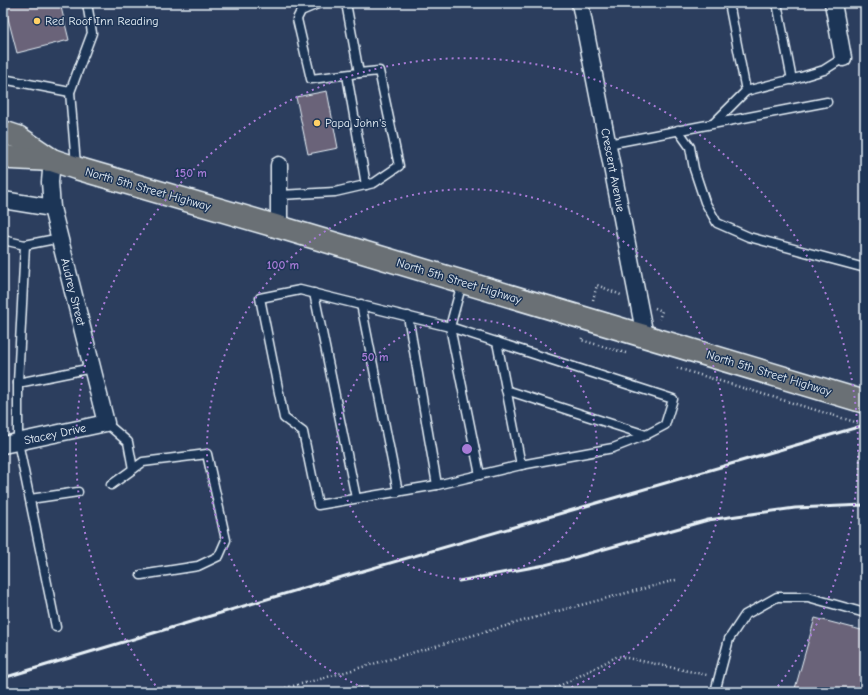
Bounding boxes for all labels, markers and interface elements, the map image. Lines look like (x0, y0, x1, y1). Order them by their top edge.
place label: Red Roof Inn Reading (45, 14, 159, 28)
marker: Red Roof Inn Reading (32, 16, 42, 26)
place label: Papa John's (325, 116, 386, 130)
marker: Papa John's (312, 118, 322, 128)
street label: Crescent Avenue (598, 127, 628, 213)
street label: North 5th Street Highway (84, 164, 213, 214)
text: 150 m (175, 166, 207, 180)
street label: North 5th Street Highway (395, 255, 524, 307)
street label: Audrey Street (58, 257, 88, 328)
text: 100 m (267, 258, 299, 272)
street label: North 5th Street Highway (705, 347, 834, 399)
text: 50 m (361, 350, 389, 364)
street label: Stacey Drive (23, 421, 87, 447)
centre of rings (460, 442, 474, 456)

